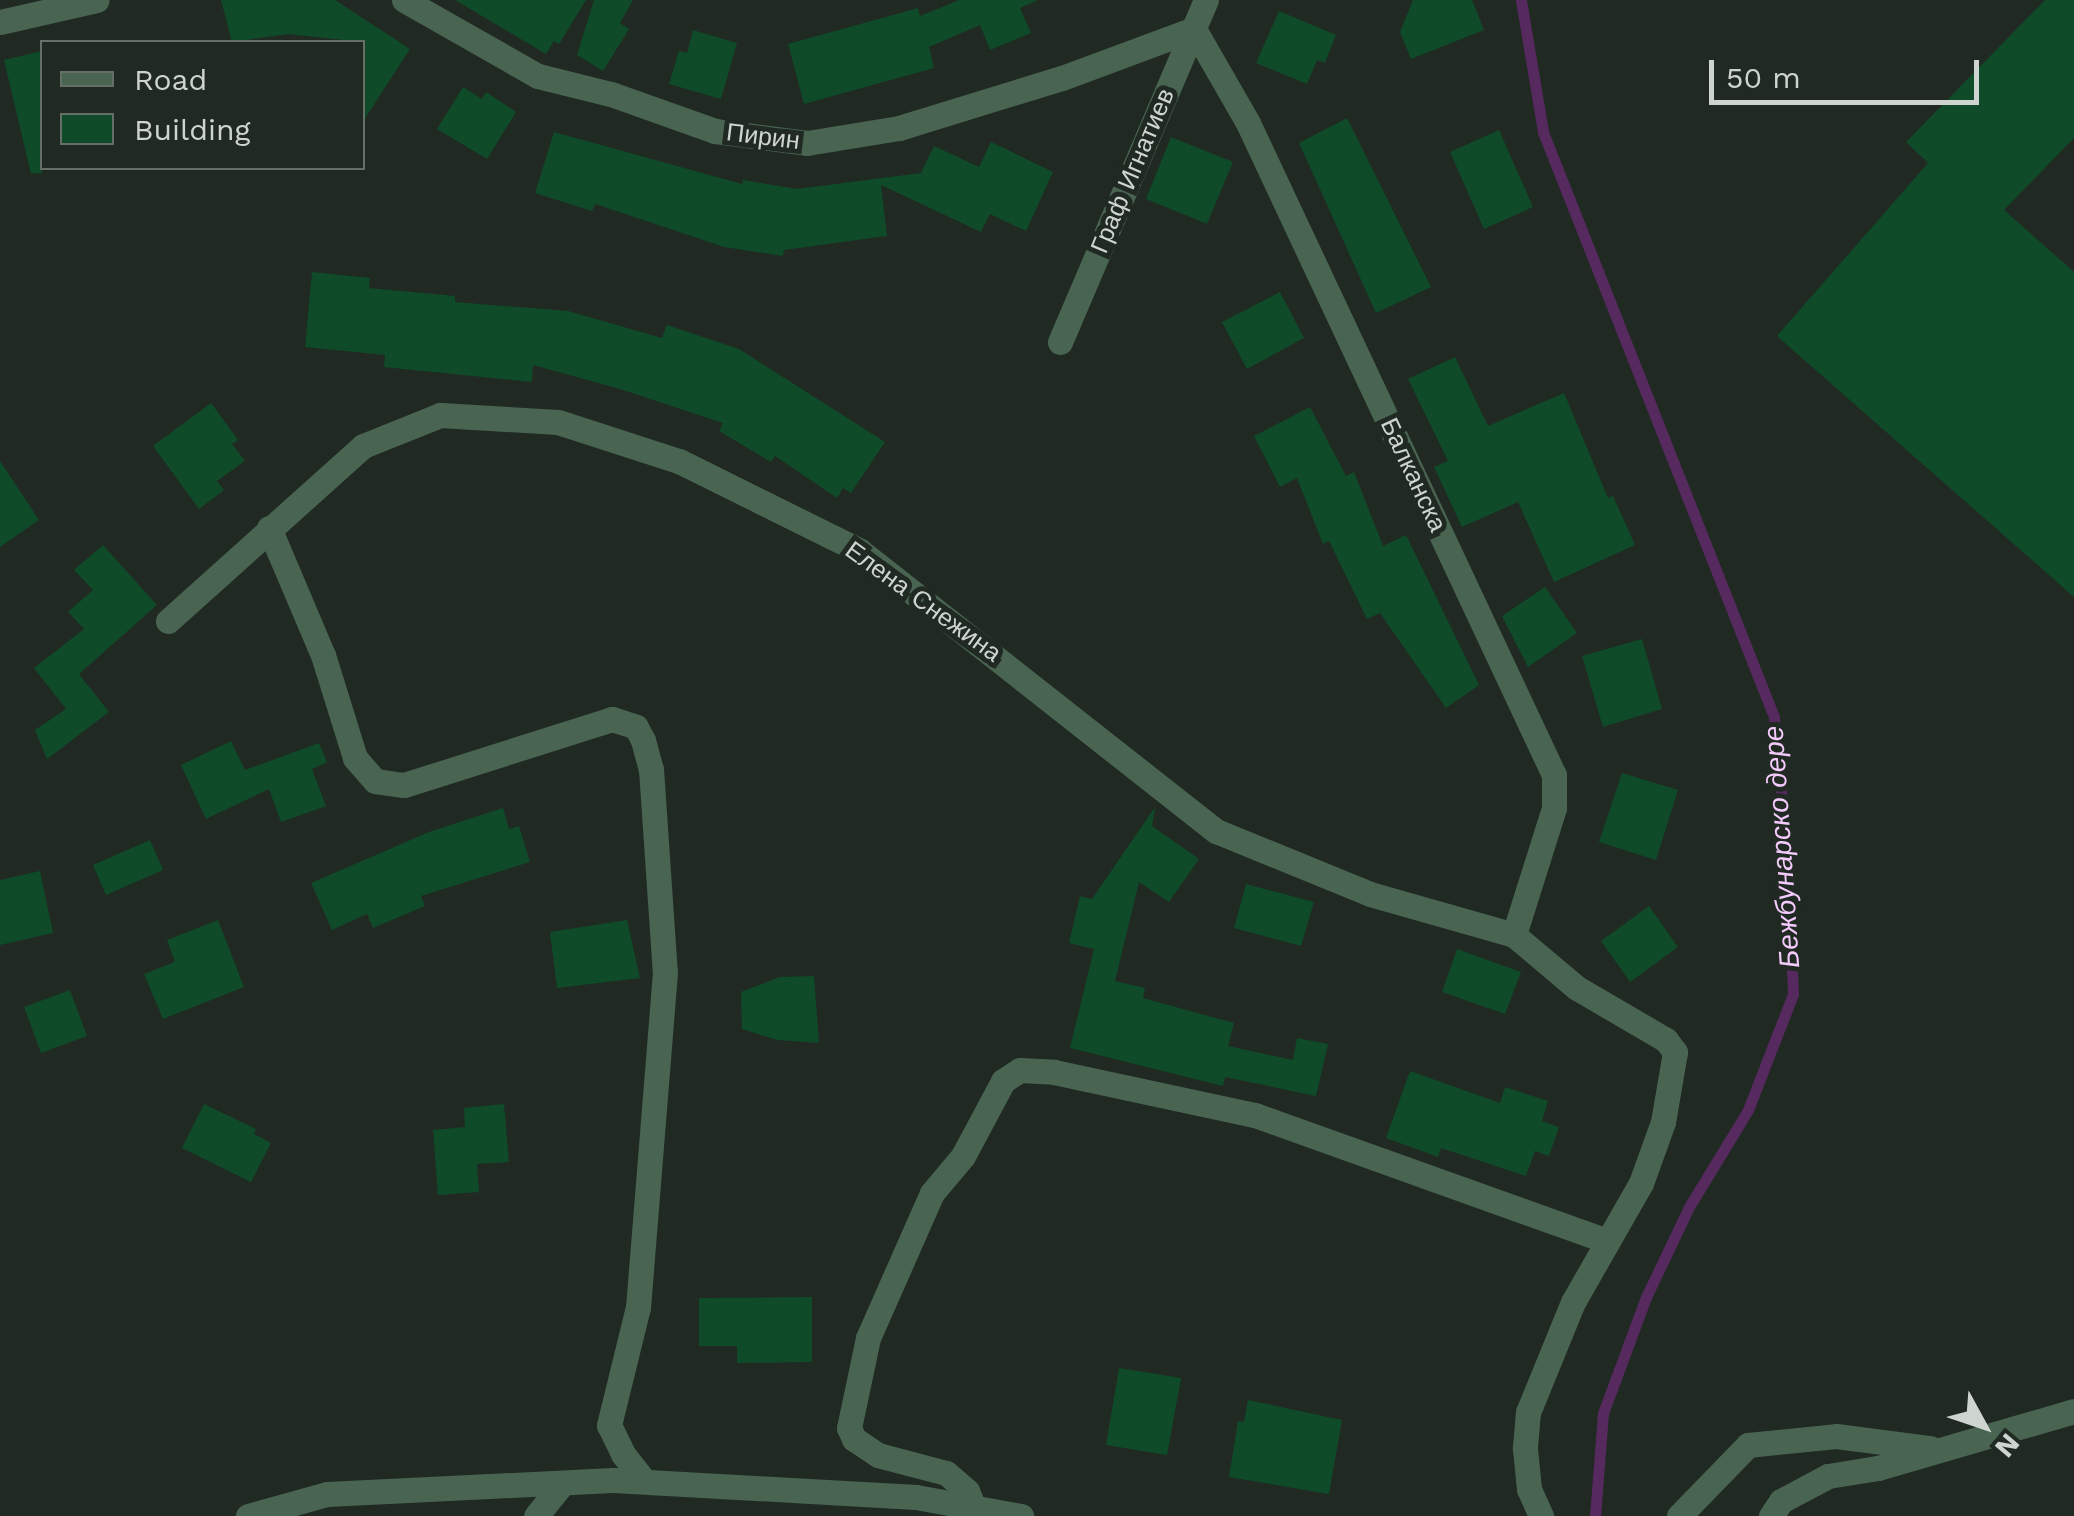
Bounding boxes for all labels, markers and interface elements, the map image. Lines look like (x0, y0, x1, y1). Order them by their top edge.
legend (40, 40, 365, 170)
scale bar (1714, 40, 1984, 102)
text: 50 m (1726, 60, 1801, 95)
text: Road (134, 62, 207, 97)
street label: Граф Игнатиев (1085, 84, 1181, 258)
text: Building (134, 112, 251, 147)
street label: Пирин (725, 118, 801, 156)
street label: Балканска (1374, 413, 1452, 537)
street label: Елена Снежина (839, 535, 1007, 669)
water label: Бежбунарско дере (1757, 725, 1807, 969)
north arrow (1934, 1376, 2034, 1476)
text: N (1988, 1427, 2027, 1464)

